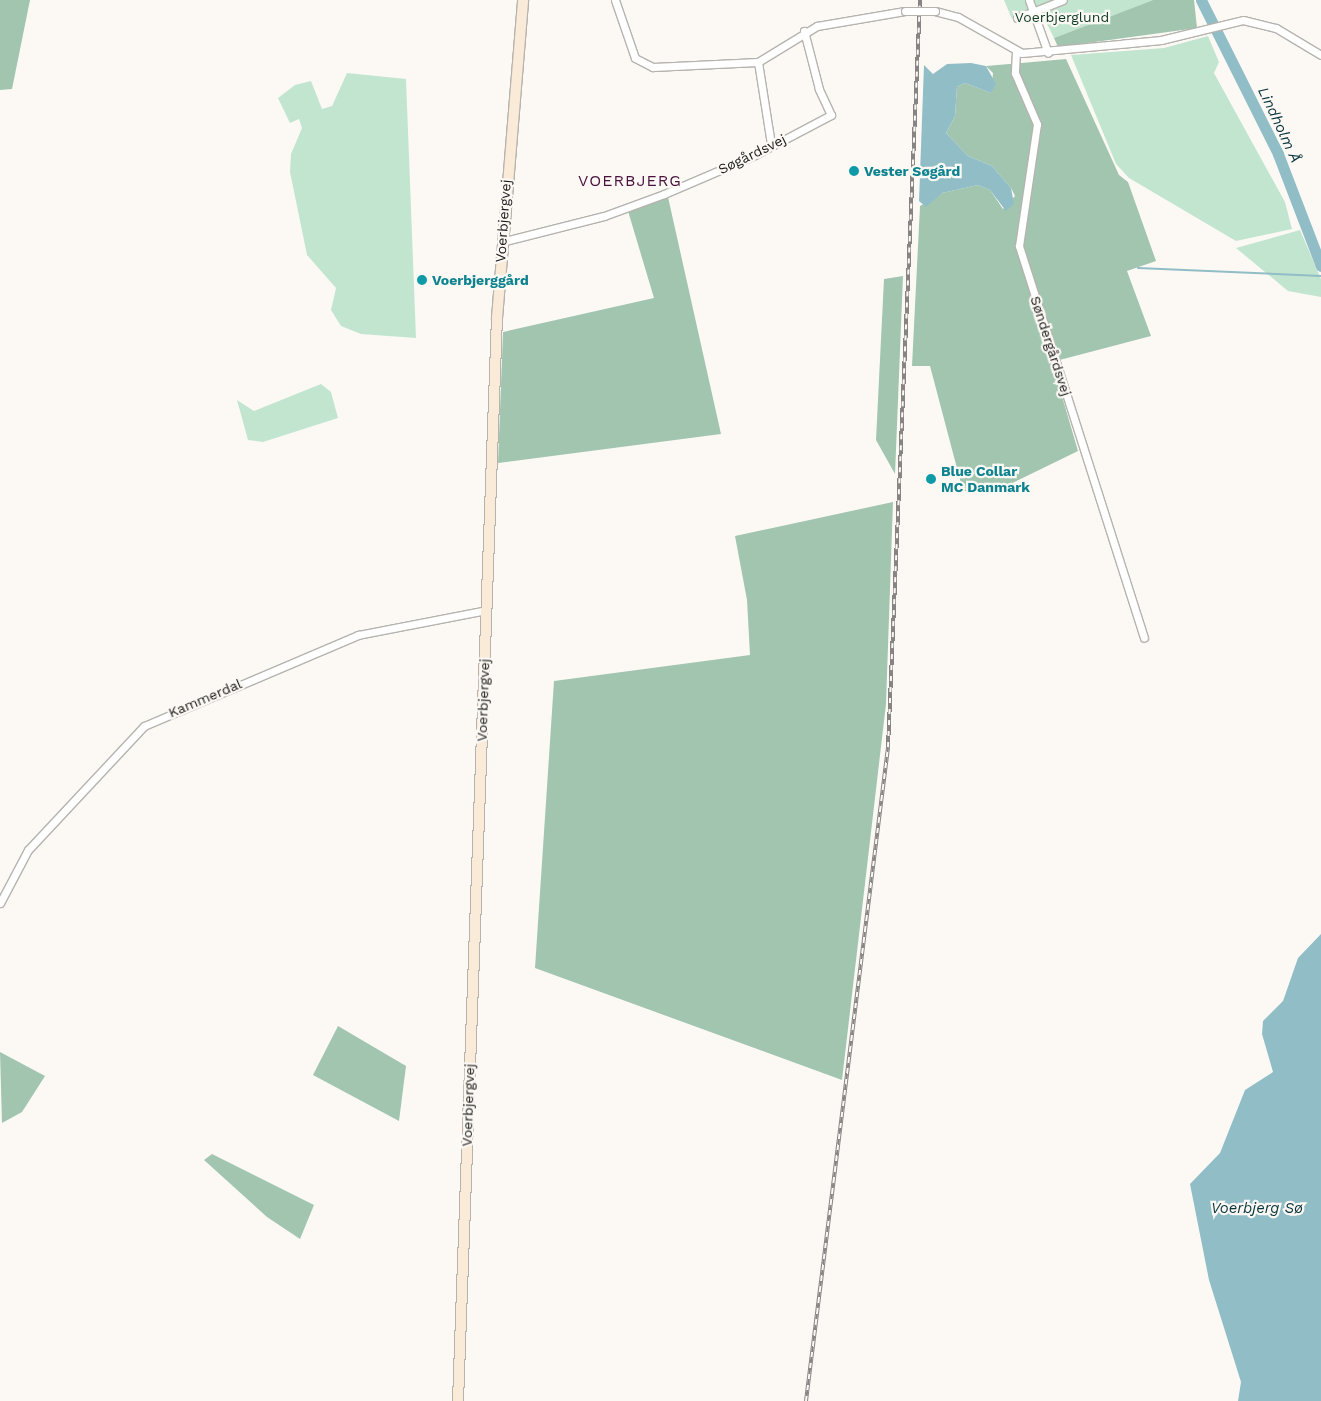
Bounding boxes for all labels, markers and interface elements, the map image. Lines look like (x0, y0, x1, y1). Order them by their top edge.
park label: Voerbjerglund (1015, 9, 1109, 25)
water label: Lindholm Å (1254, 84, 1304, 166)
street label: Søgårdsvej (715, 130, 789, 178)
place label: Vester Søgård (864, 163, 961, 179)
marker: Vester Søgård (848, 165, 860, 177)
district label: VOERBJERG (577, 171, 683, 191)
street label: Voerbjergvej (492, 179, 514, 263)
place label: Voerbjerggård (432, 272, 529, 288)
marker: Voerbjerggård (416, 274, 428, 286)
street label: Søndergårdsvej (1027, 294, 1075, 398)
place label: Blue Collar MC Danmark (941, 463, 1030, 496)
marker: Blue Collar MC Danmark (925, 473, 937, 485)
street label: Voerbjergvej (473, 658, 493, 742)
street label: Kammerdal (166, 675, 244, 721)
street label: Voerbjergvej (458, 1063, 478, 1147)
water label: Voerbjerg Sø (1211, 1200, 1303, 1218)

